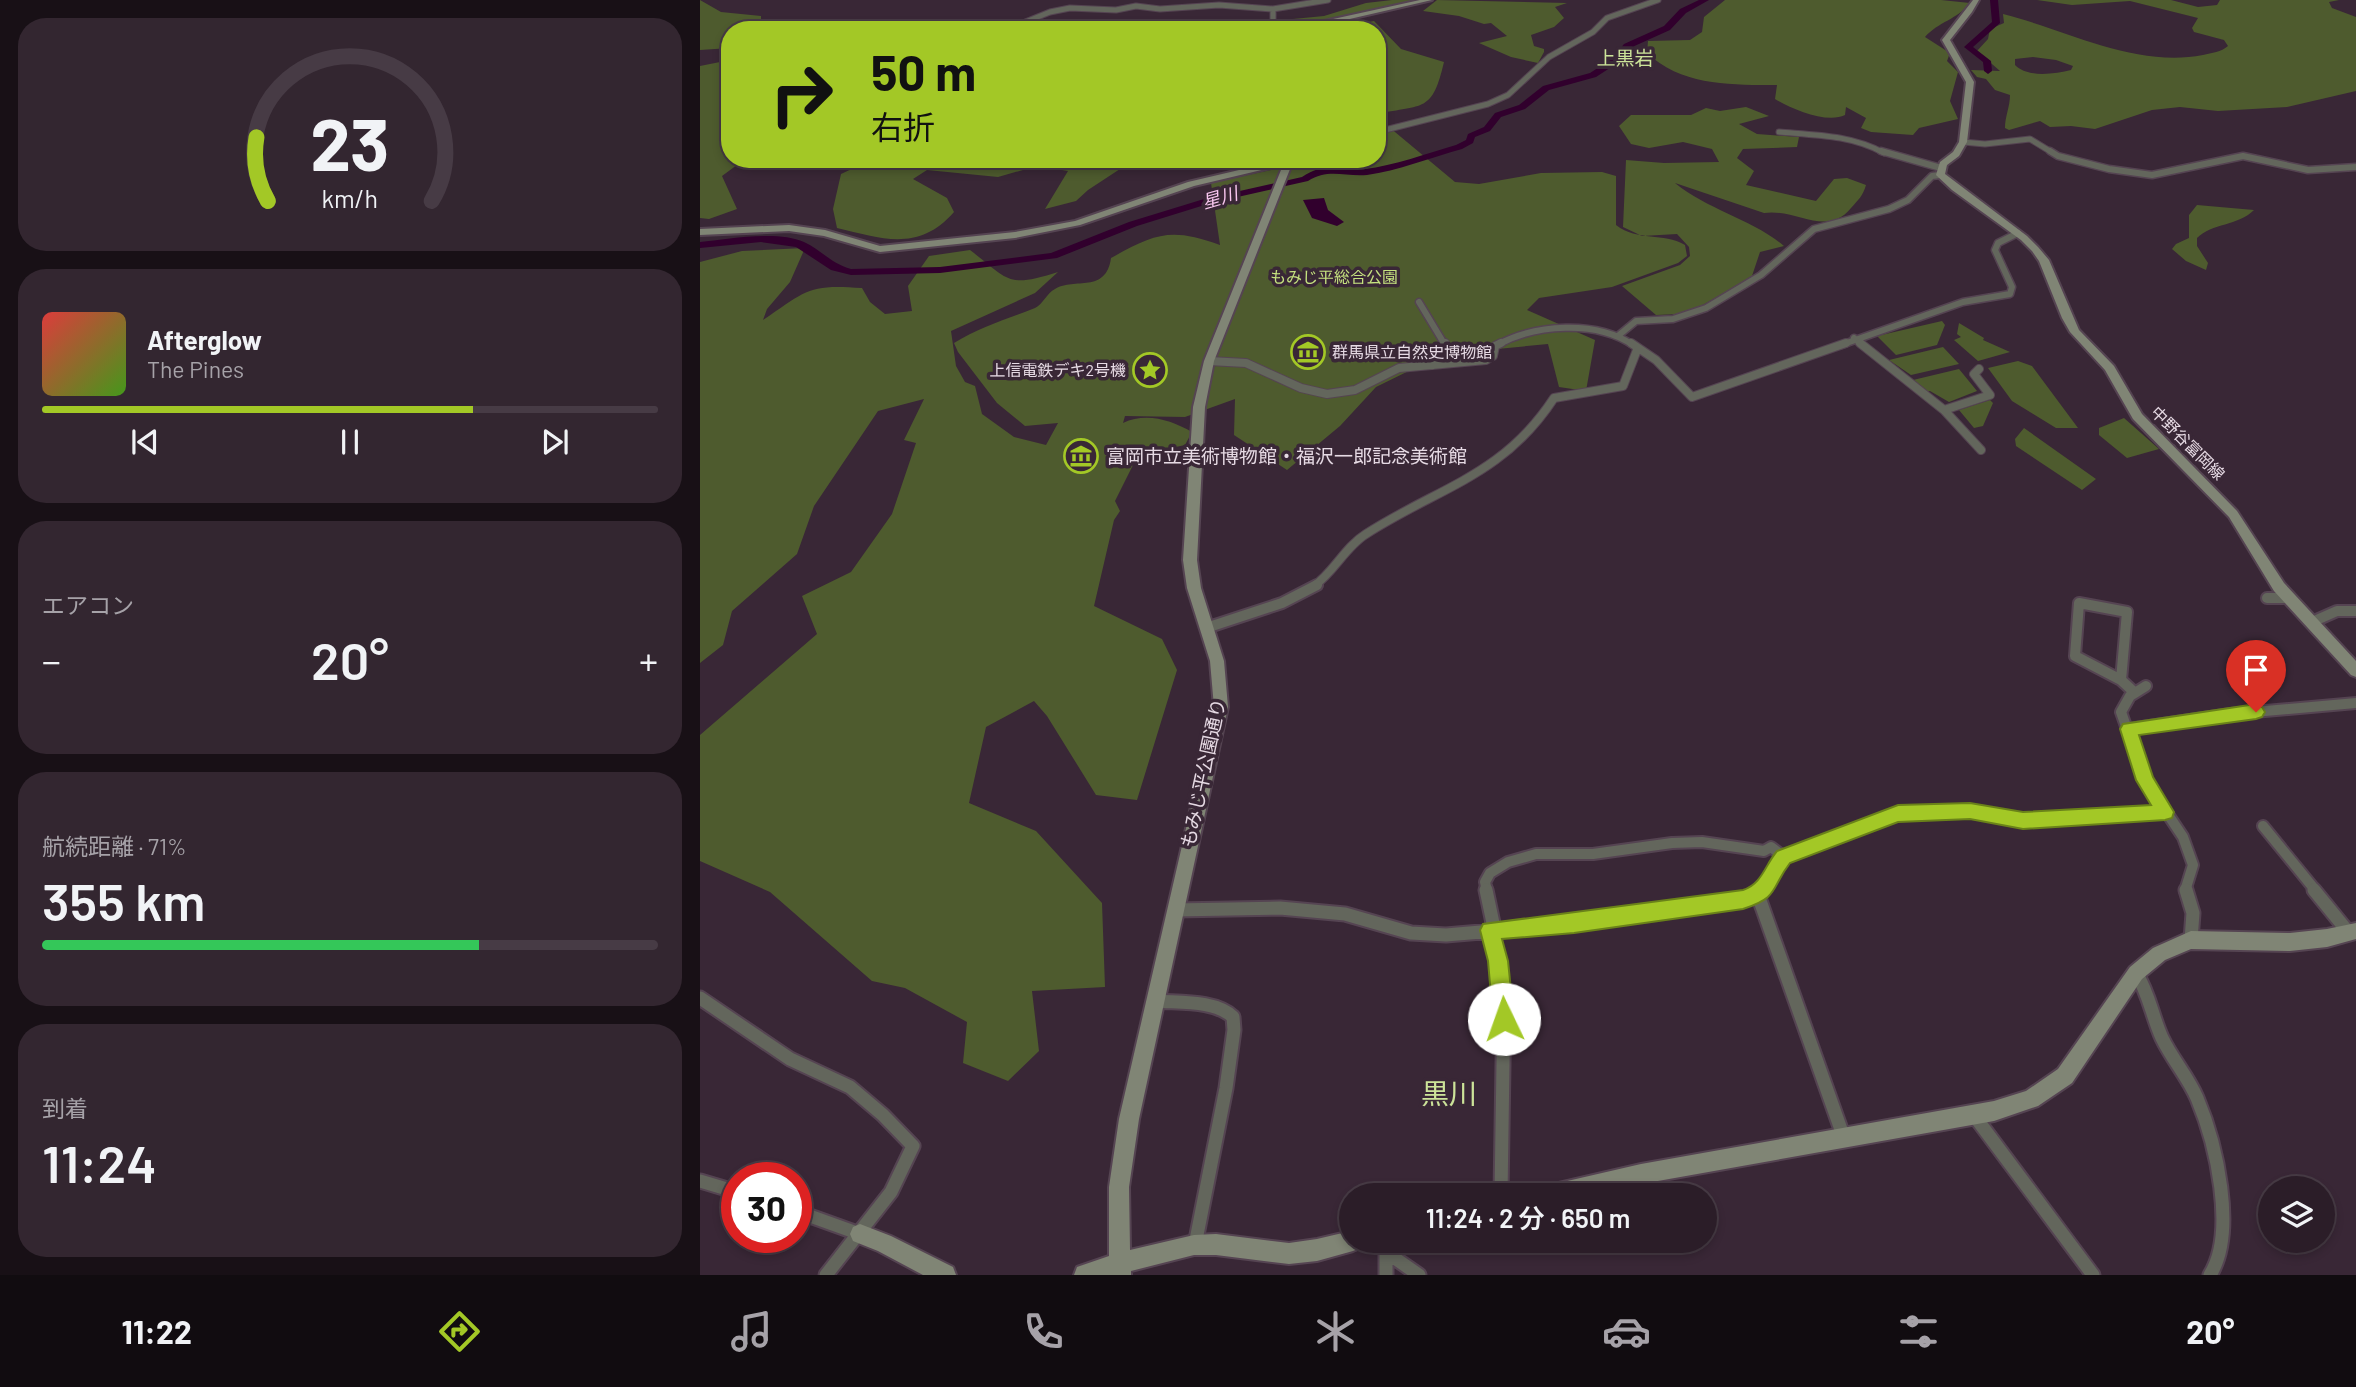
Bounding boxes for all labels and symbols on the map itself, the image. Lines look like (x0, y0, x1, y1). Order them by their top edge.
district label: 上黒岩 (1596, 46, 1654, 69)
water label: 星川 (1199, 181, 1242, 213)
park label: もみじ平総合公園 (1270, 267, 1398, 286)
museum icon: 群馬県立自然史博物館 (1289, 333, 1327, 371)
place label: 群馬県立自然史博物館 (1332, 342, 1492, 361)
place icon: 上信電鉄デキ2号機 (1131, 351, 1169, 389)
place label: 上信電鉄デキ2号機 (989, 360, 1126, 379)
street label: 中野谷富岡線 (2148, 402, 2229, 483)
museum icon: 富岡市立美術博物館・福沢一郎記念美術館 (1062, 437, 1100, 475)
place label: 富岡市立美術博物館・福沢一郎記念美術館 (1106, 444, 1467, 467)
pin (2226, 640, 2286, 712)
street label: もみじ平公園通り (1175, 696, 1230, 850)
position arrow (1467, 982, 1541, 1056)
district label: 黒川 (1421, 1076, 1477, 1110)
speed limit sign: 30 (721, 1162, 812, 1253)

